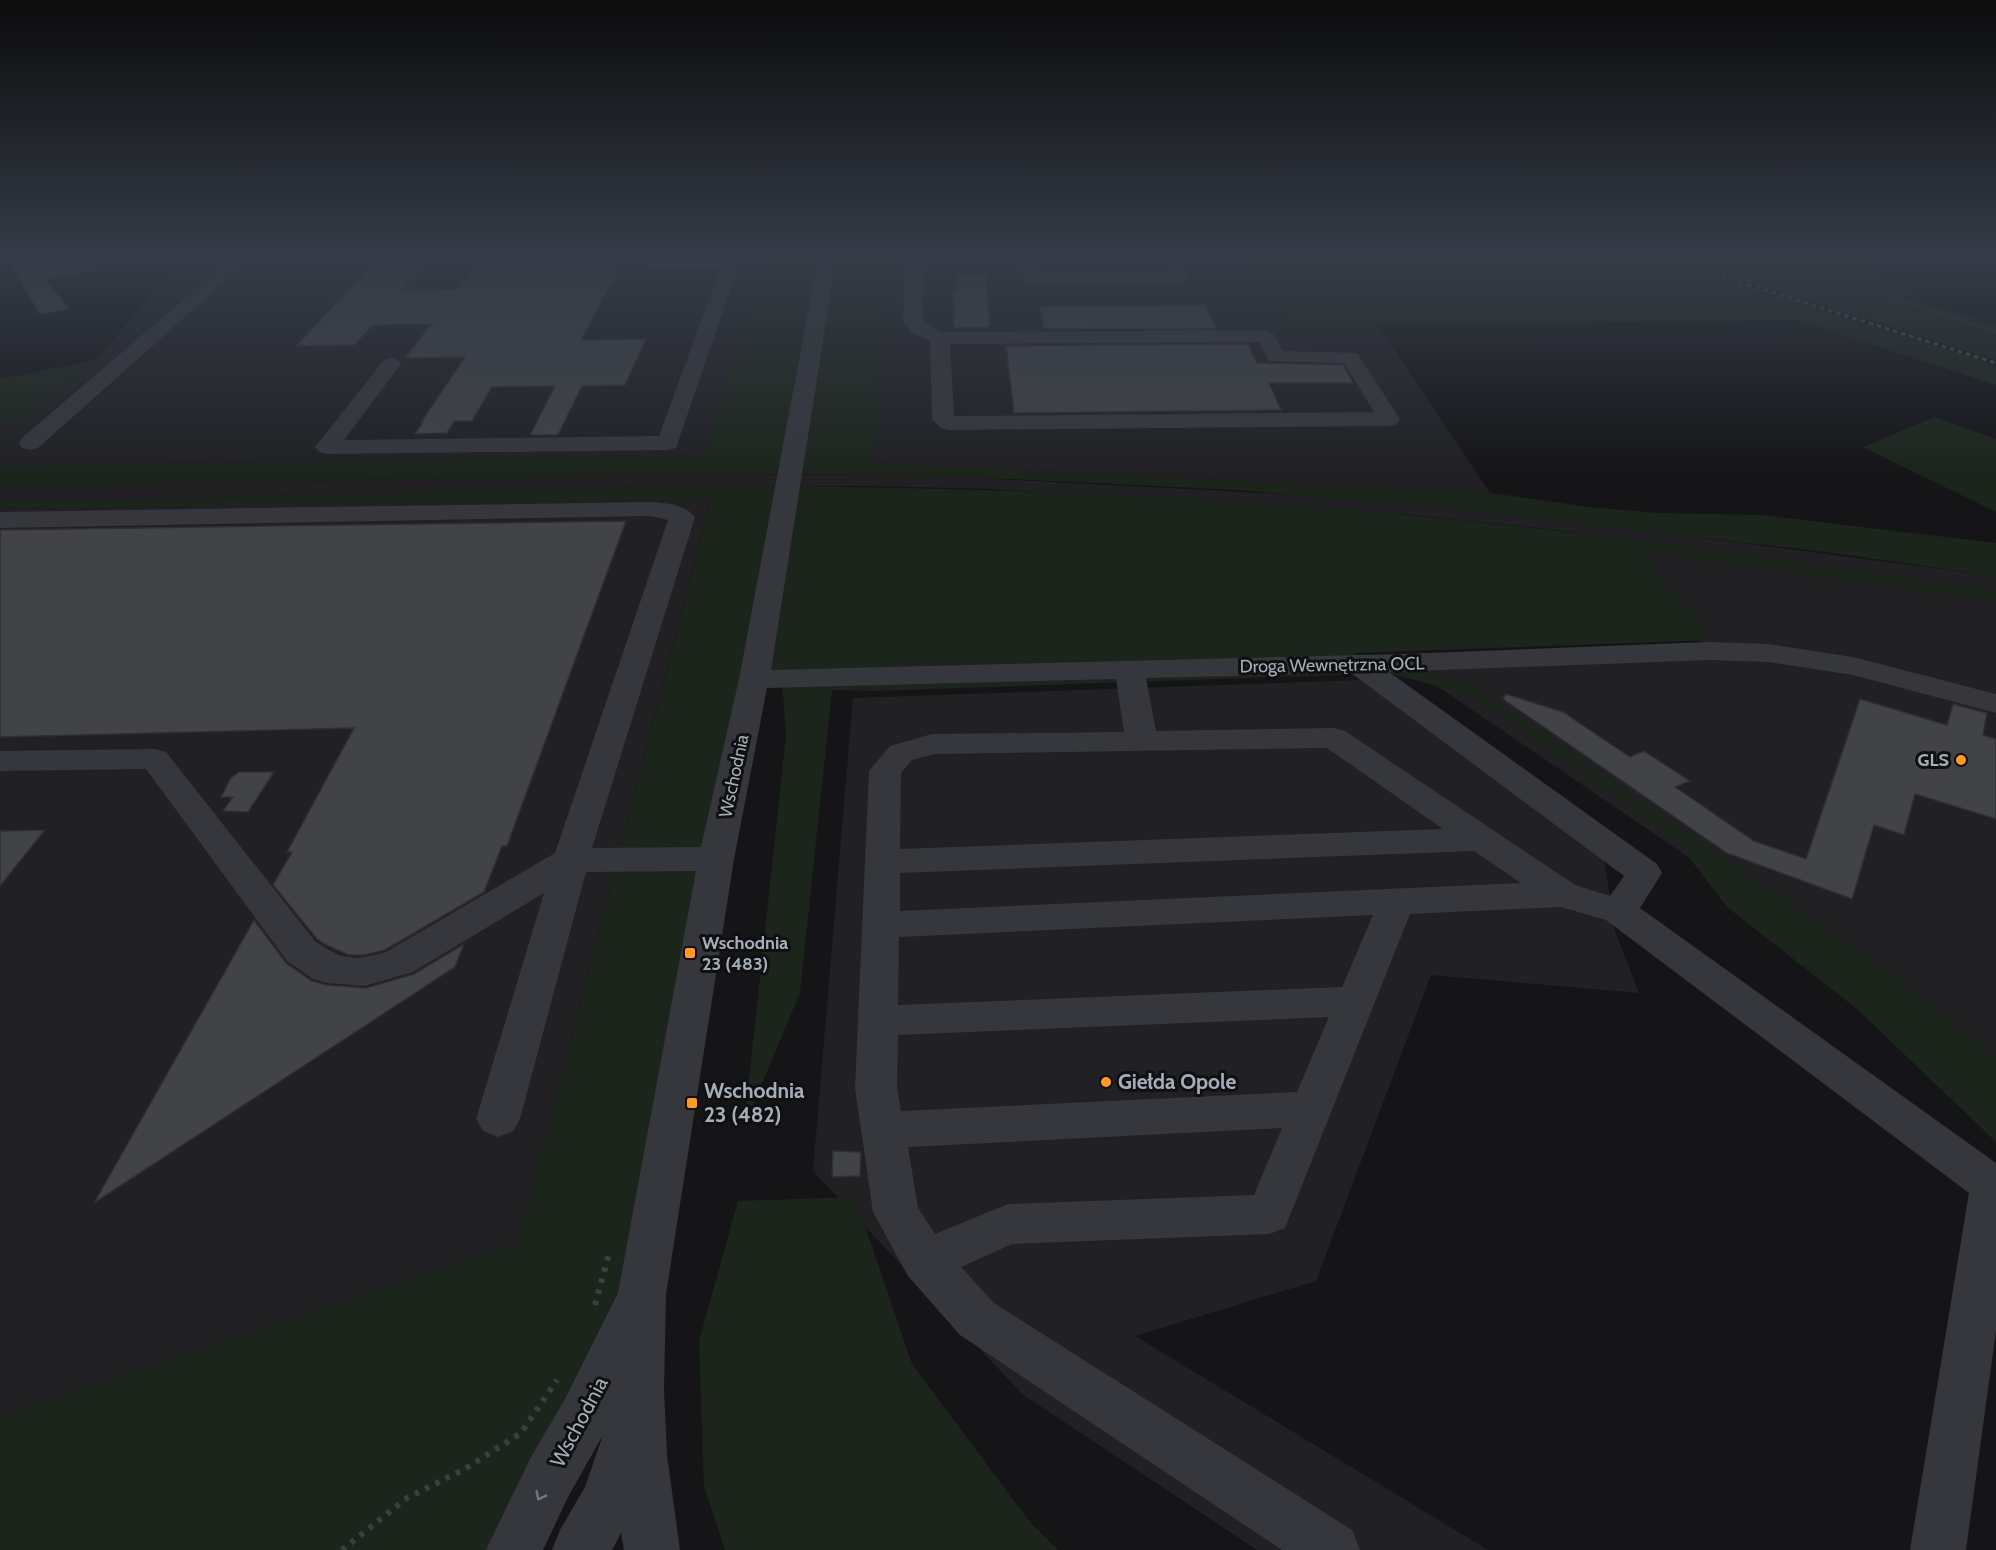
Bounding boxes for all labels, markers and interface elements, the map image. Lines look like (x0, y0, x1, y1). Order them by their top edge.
street label: Droga Wewnętrzna OCL (1239, 652, 1425, 678)
street label: Wschodnia (714, 732, 754, 819)
place label: GLS (1918, 749, 1949, 771)
marker: GLS (1954, 753, 1968, 767)
place label: Wschodnia 23 (483) (702, 932, 788, 975)
marker: Wschodnia 23 (483) (683, 946, 697, 960)
place label: Giełda Opole (1118, 1069, 1236, 1094)
marker: Giełda Opole (1099, 1075, 1113, 1089)
place label: Wschodnia 23 (482) (704, 1078, 805, 1127)
marker: Wschodnia 23 (482) (685, 1096, 699, 1110)
street label: Wschodnia (544, 1373, 613, 1471)
one-way arrow (536, 1490, 548, 1501)

